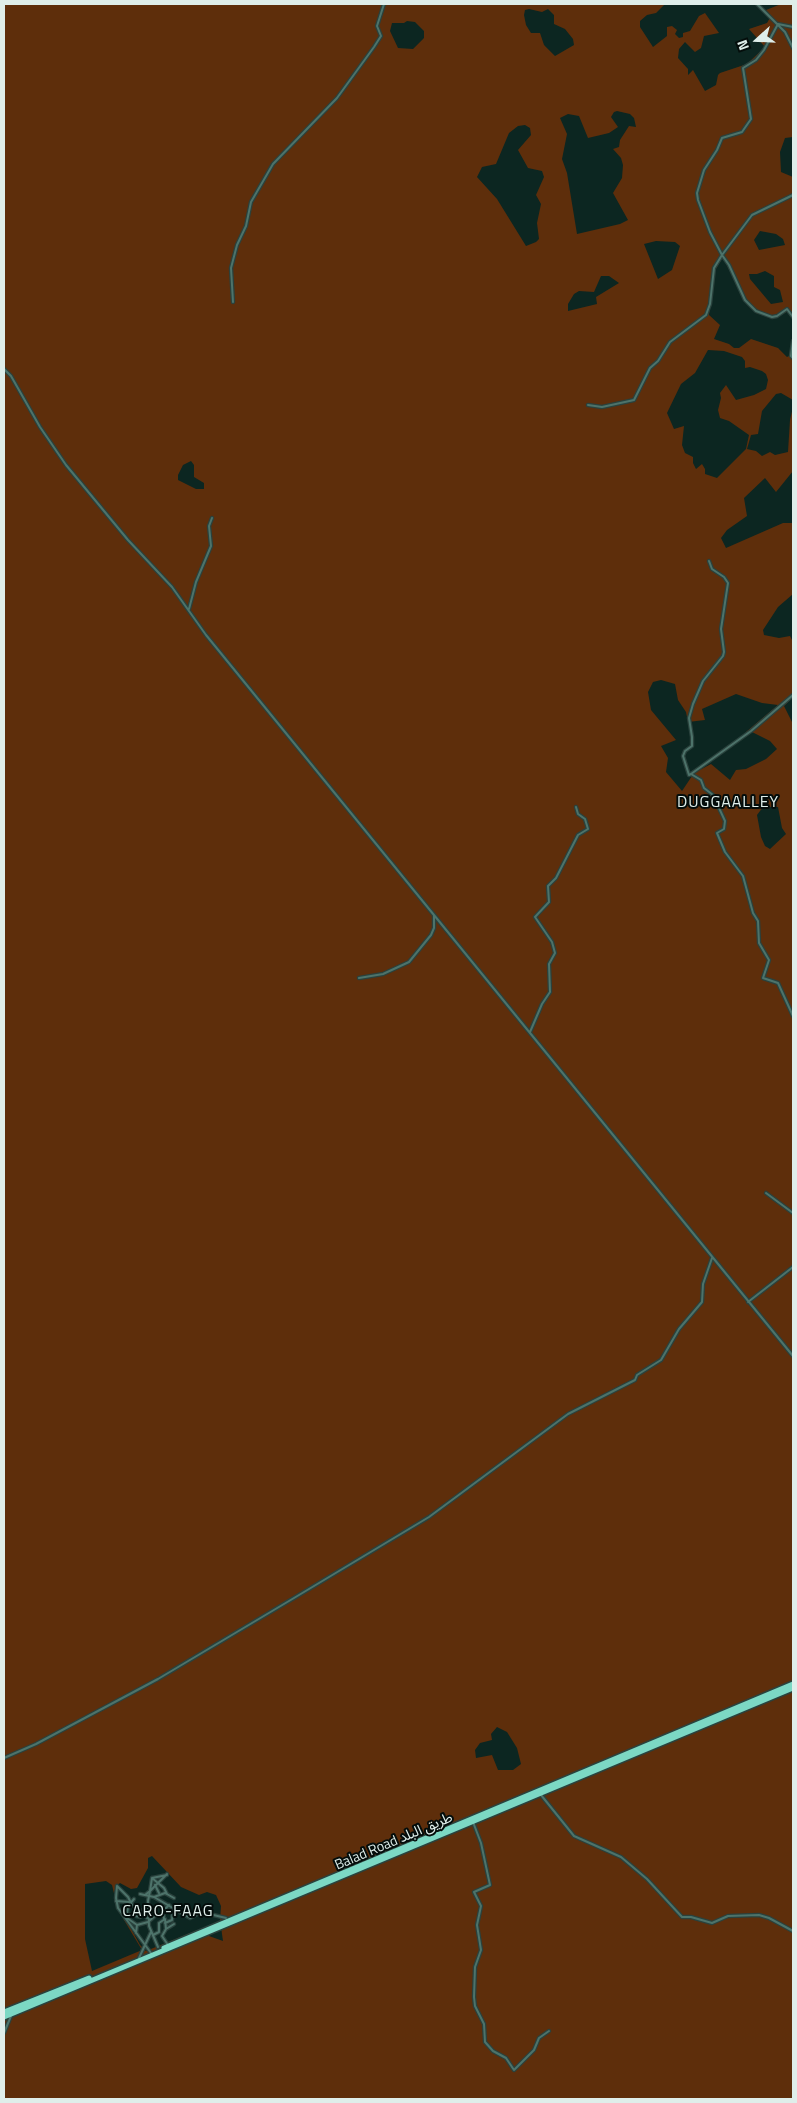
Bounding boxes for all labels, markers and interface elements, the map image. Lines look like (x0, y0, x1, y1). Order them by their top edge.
north arrow (732, 15, 782, 65)
text: N (731, 37, 754, 53)
district label: DUGGAALLEY (676, 793, 780, 813)
street label: Balad Road طريق البلد (333, 1810, 455, 1874)
district label: CARO-FAAG (121, 1902, 215, 1922)

